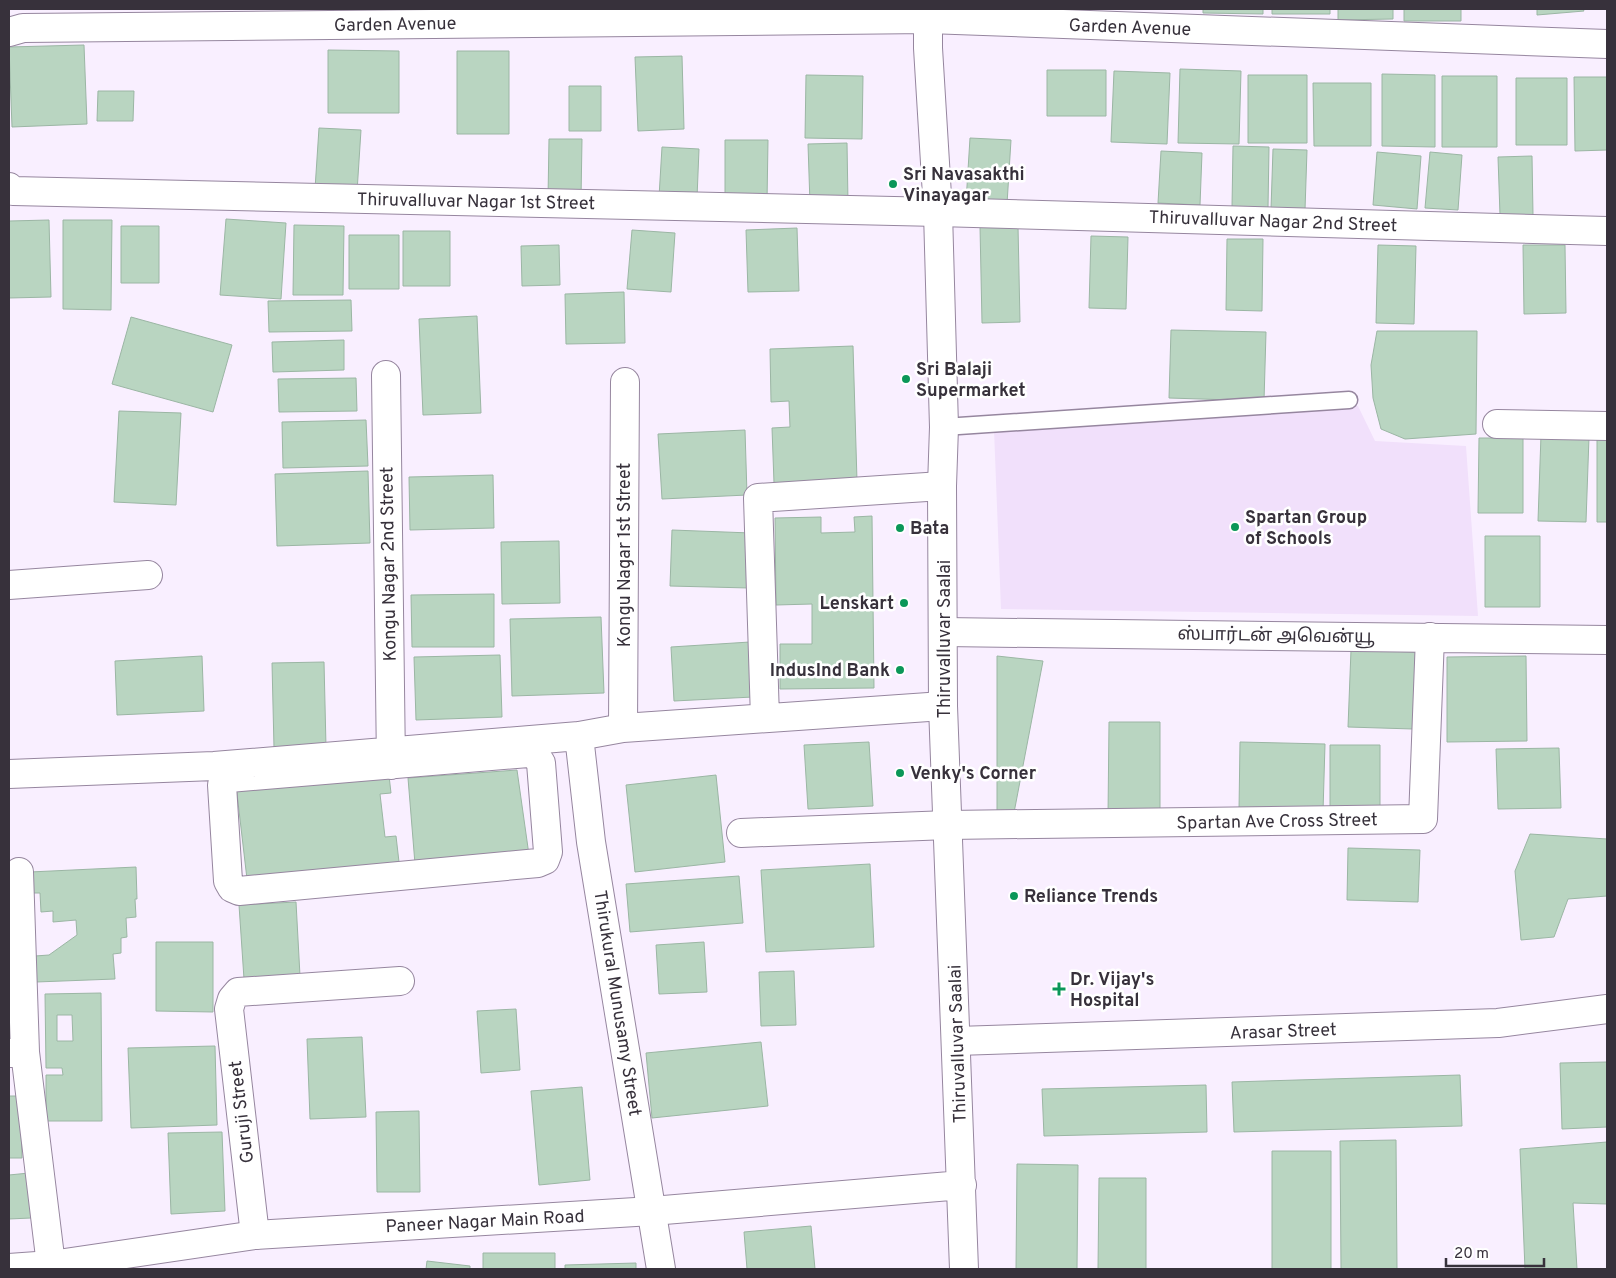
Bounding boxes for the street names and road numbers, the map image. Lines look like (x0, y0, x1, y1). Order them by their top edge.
street label: Garden Avenue (334, 13, 456, 38)
street label: Garden Avenue (1068, 15, 1192, 42)
street label: Thiruvalluvar Nagar 1st Street (357, 189, 595, 216)
street label: Thiruvalluvar Nagar 2nd Street (1148, 207, 1398, 238)
street label: Kongu Nagar 1st Street (614, 463, 637, 647)
street label: Kongu Nagar 2nd Street (376, 466, 403, 662)
street label: Thiruvalluvar Saalai (934, 560, 957, 718)
street label: ஸ்பார்டன் அவென்யூ (1177, 623, 1375, 650)
street label: Spartan Ave Cross Street (1176, 809, 1378, 836)
street label: Thirukural Munusamy Street (587, 889, 646, 1118)
street label: Thiruvalluvar Saalai (944, 964, 973, 1124)
street label: Arasar Street (1229, 1019, 1337, 1046)
street label: Guruji Street (225, 1059, 260, 1164)
street label: Paneer Nagar Main Road (385, 1206, 585, 1239)

